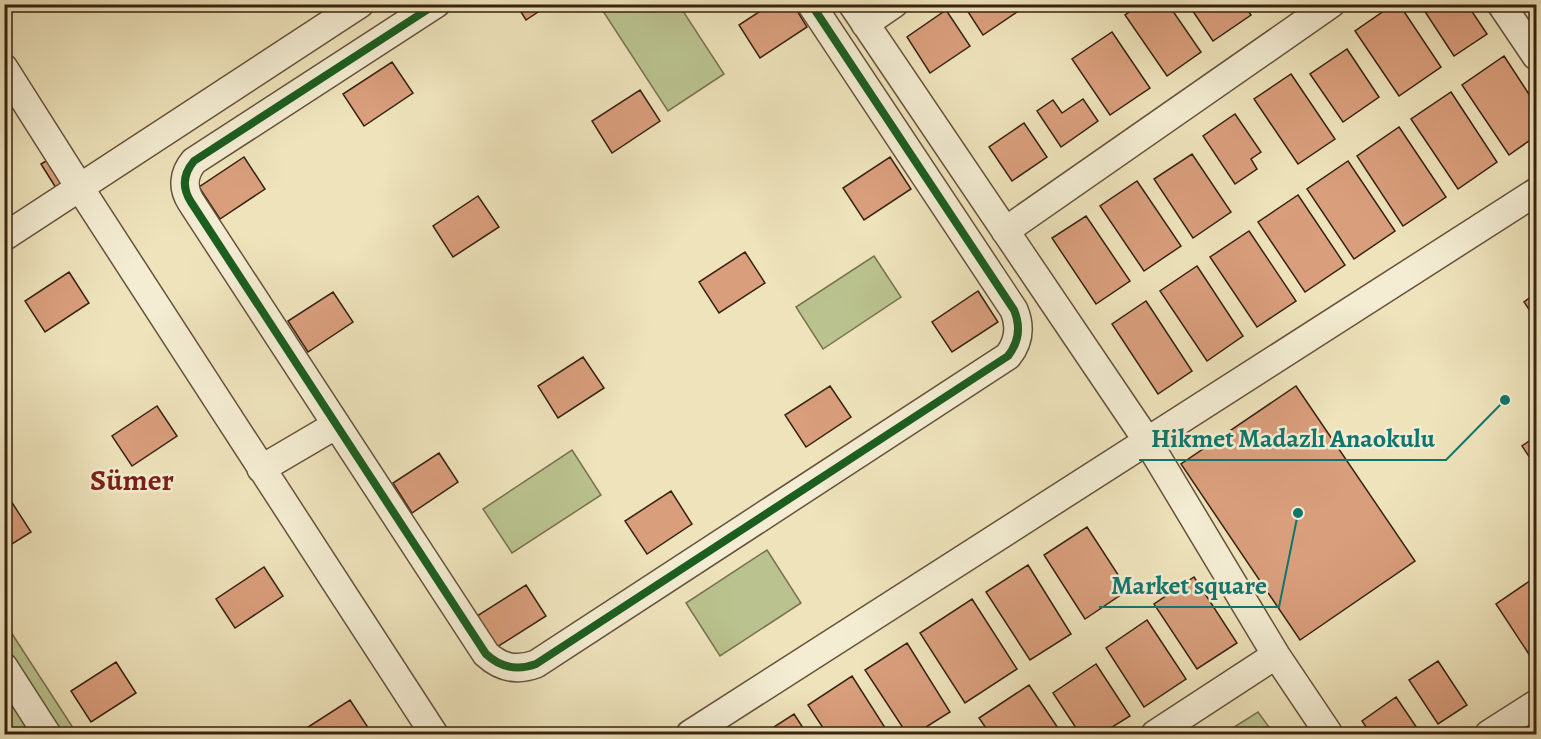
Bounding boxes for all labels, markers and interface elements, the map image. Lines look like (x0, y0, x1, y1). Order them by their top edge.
callout: Hikmet Madazlı Anaokulu (1139, 416, 1446, 460)
text: Hikmet Madazlı Anaokulu (1151, 421, 1436, 456)
district label: Sümer (90, 460, 174, 500)
callout: Market square (1099, 563, 1279, 607)
text: Market square (1111, 568, 1267, 603)

